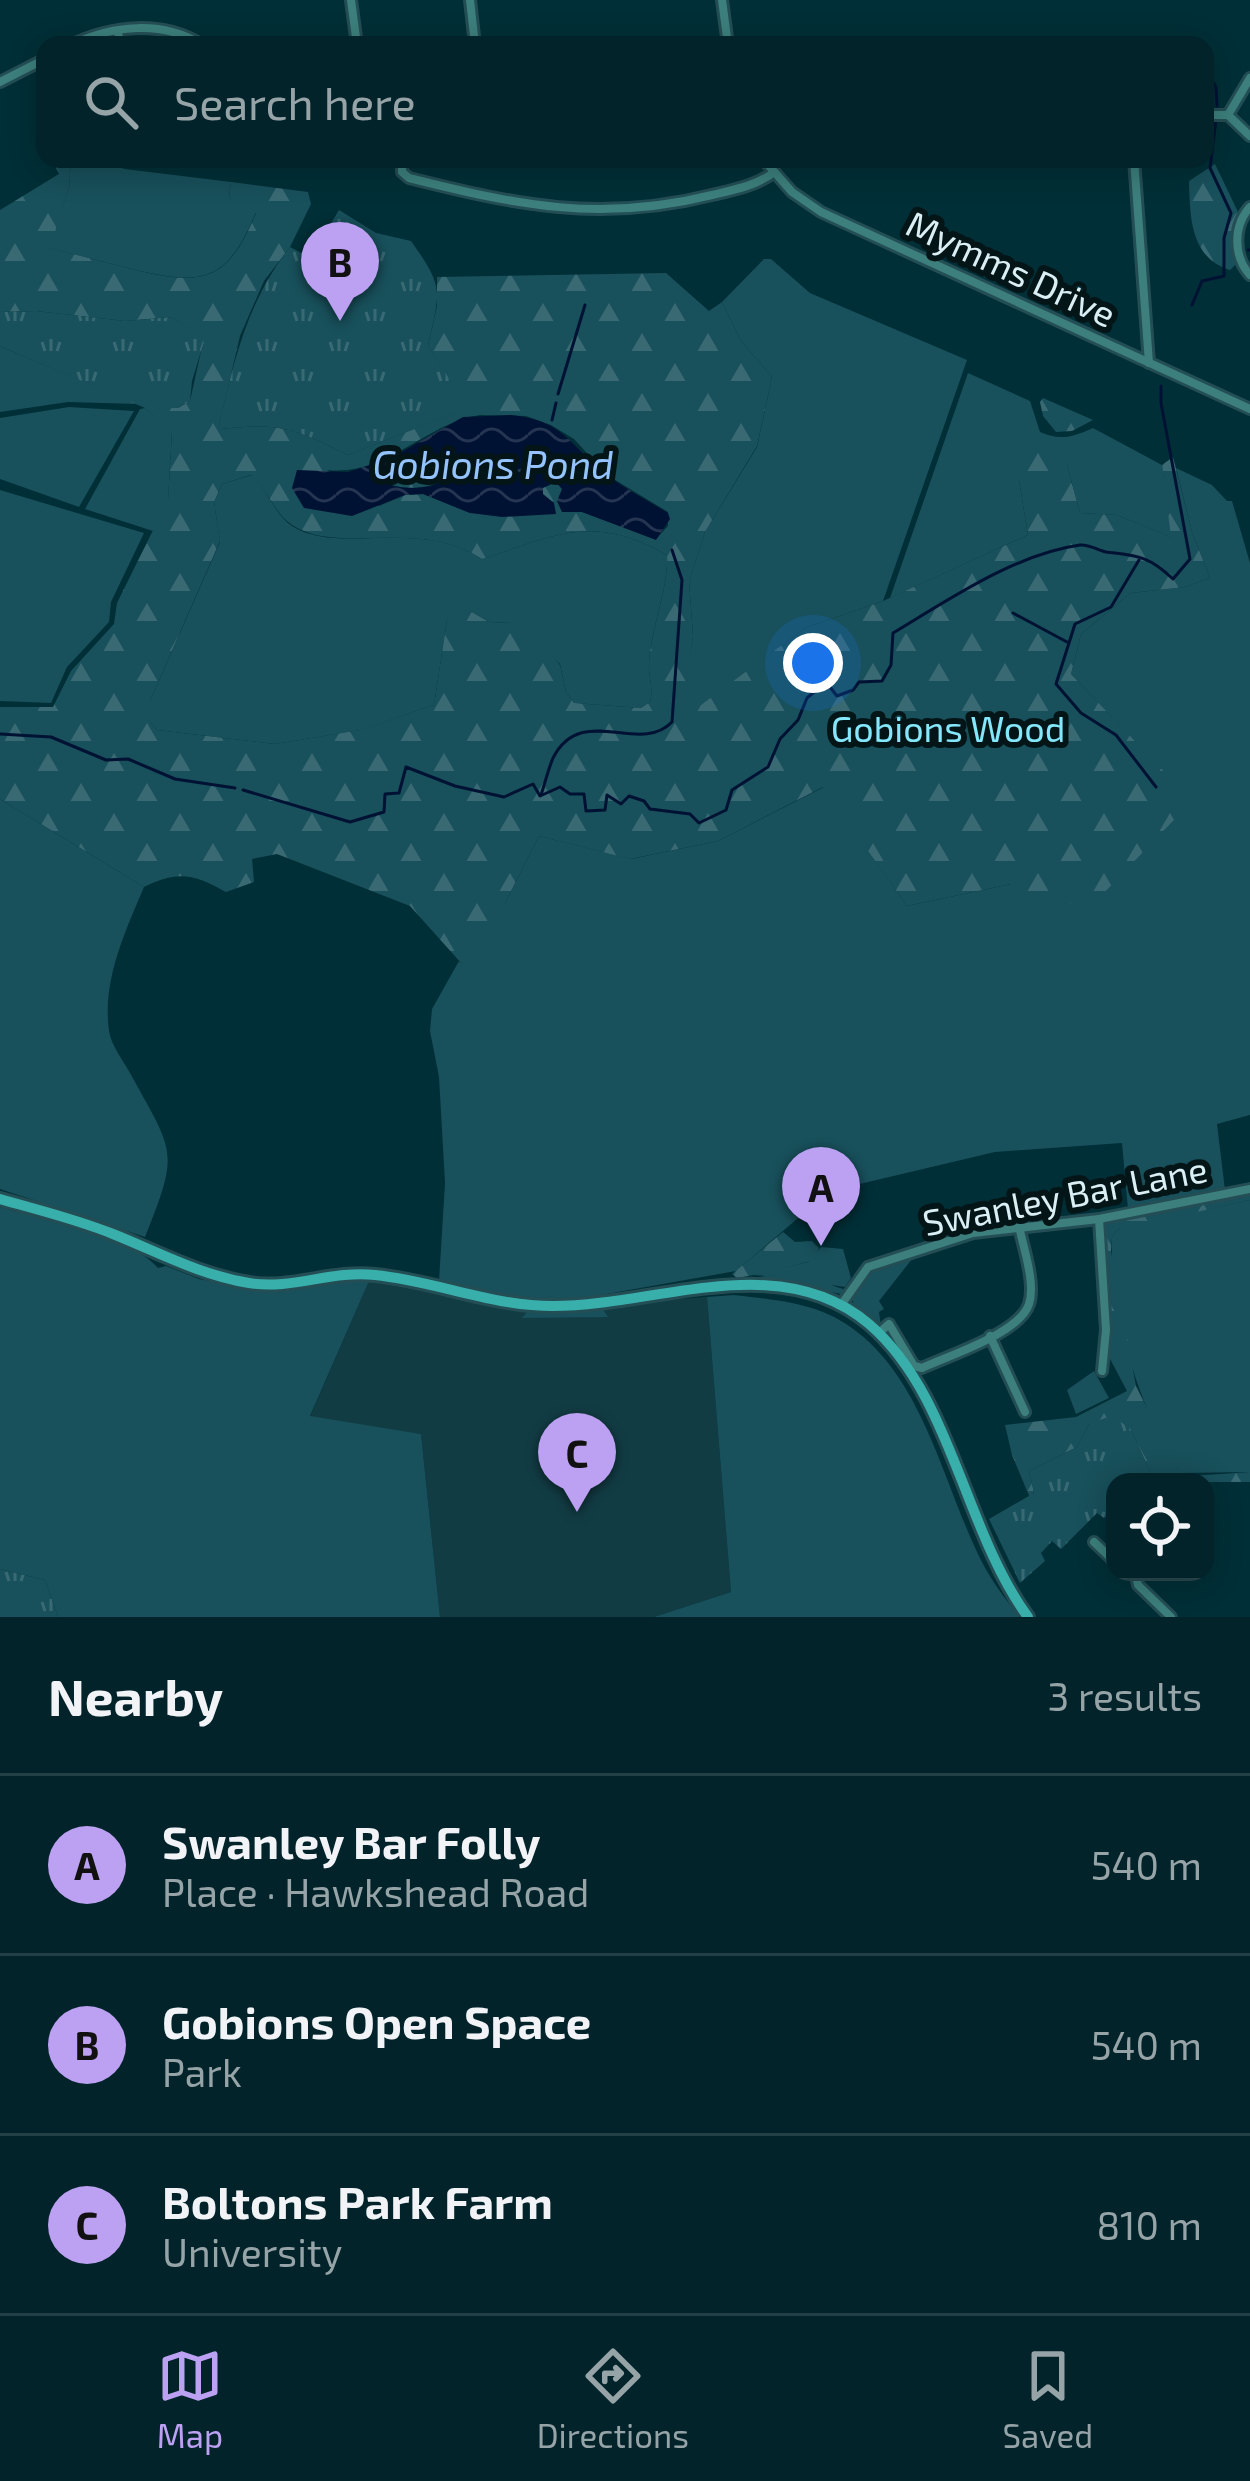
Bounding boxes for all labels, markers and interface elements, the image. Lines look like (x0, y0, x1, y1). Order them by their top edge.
search box (36, 36, 1214, 168)
icon: search (78, 69, 144, 135)
text: Search here (174, 75, 416, 129)
street label: Mymms Drive (900, 201, 1123, 335)
pin: B (301, 222, 379, 321)
water label: Gobions Pond (372, 440, 614, 487)
your location (783, 633, 843, 693)
park label: Gobions Wood (831, 706, 1065, 749)
street label: Swanley Bar Lane (919, 1146, 1211, 1243)
pin: A (782, 1147, 860, 1246)
pin: C (538, 1413, 616, 1512)
map controls (1106, 1473, 1214, 1581)
button: locate (1106, 1473, 1214, 1581)
text: Nearby (48, 1665, 223, 1726)
text: 3 results (1048, 1672, 1202, 1719)
text: Swanley Bar Folly (162, 1814, 540, 1868)
text: A (74, 1841, 100, 1888)
text: 540 m (1091, 1841, 1202, 1888)
text: Place · Hawkshead Road (162, 1868, 589, 1915)
text: Gobions Open Space (162, 1994, 591, 2048)
text: B (75, 2021, 99, 2068)
text: 540 m (1091, 2021, 1202, 2068)
text: Park (162, 2048, 242, 2095)
text: Boltons Park Farm (162, 2174, 553, 2228)
text: C (76, 2201, 98, 2248)
text: 810 m (1096, 2201, 1202, 2248)
text: University (162, 2228, 342, 2275)
tab: Map (157, 2343, 223, 2455)
tab: Directions (537, 2343, 689, 2455)
tab: Saved (1003, 2343, 1093, 2455)

